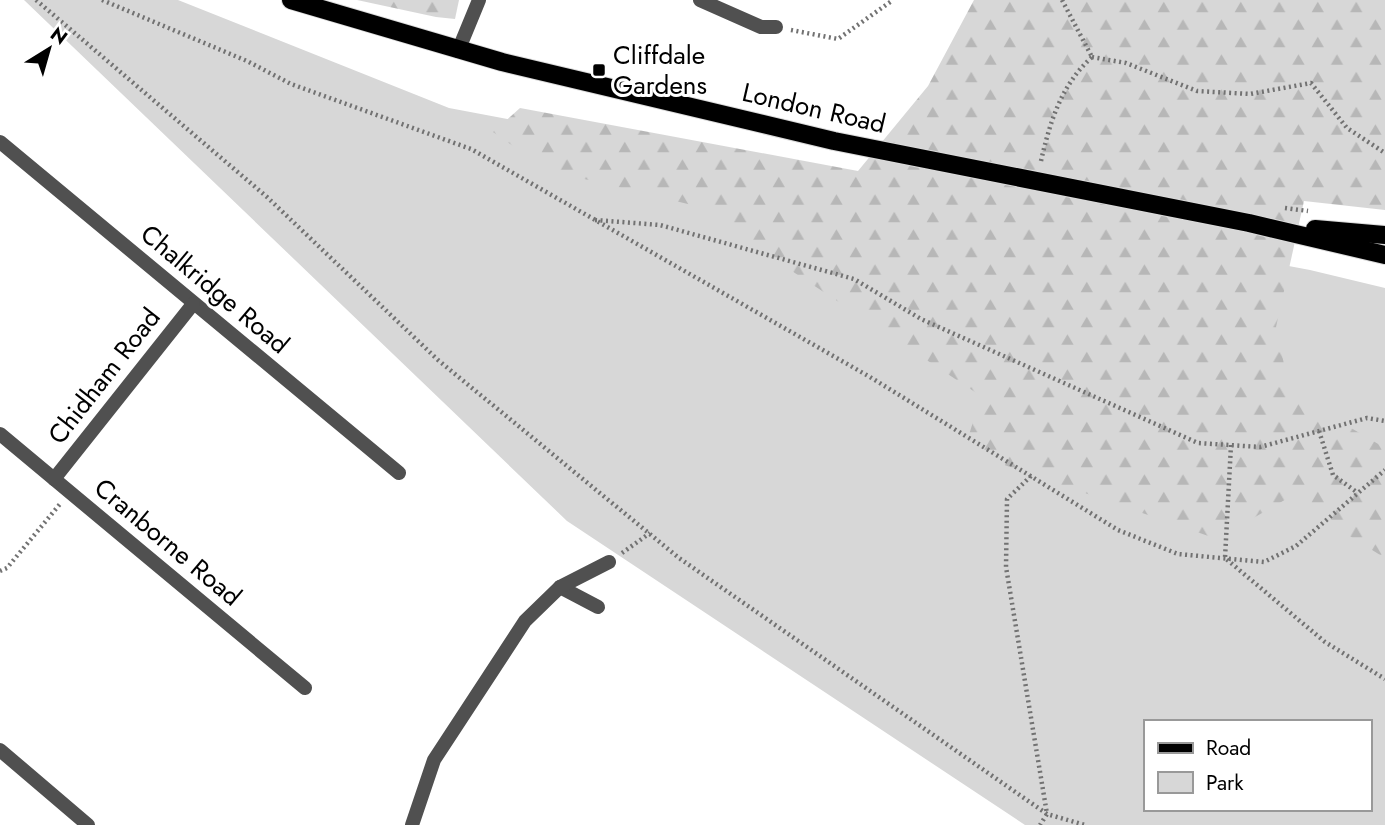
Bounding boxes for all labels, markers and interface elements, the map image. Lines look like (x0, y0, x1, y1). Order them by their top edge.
north arrow (14, 14, 84, 84)
text: N (45, 20, 73, 51)
place label: Cliffdale Gardens (613, 36, 707, 104)
marker: Cliffdale Gardens (591, 62, 607, 78)
street label: London Road (739, 73, 889, 143)
street label: Chalkridge Road (132, 215, 298, 363)
street label: Chidham Road (39, 300, 169, 452)
street label: Cranborne Road (86, 469, 250, 615)
legend (1144, 720, 1371, 811)
text: Road (1206, 733, 1251, 763)
text: Park (1206, 768, 1244, 798)

